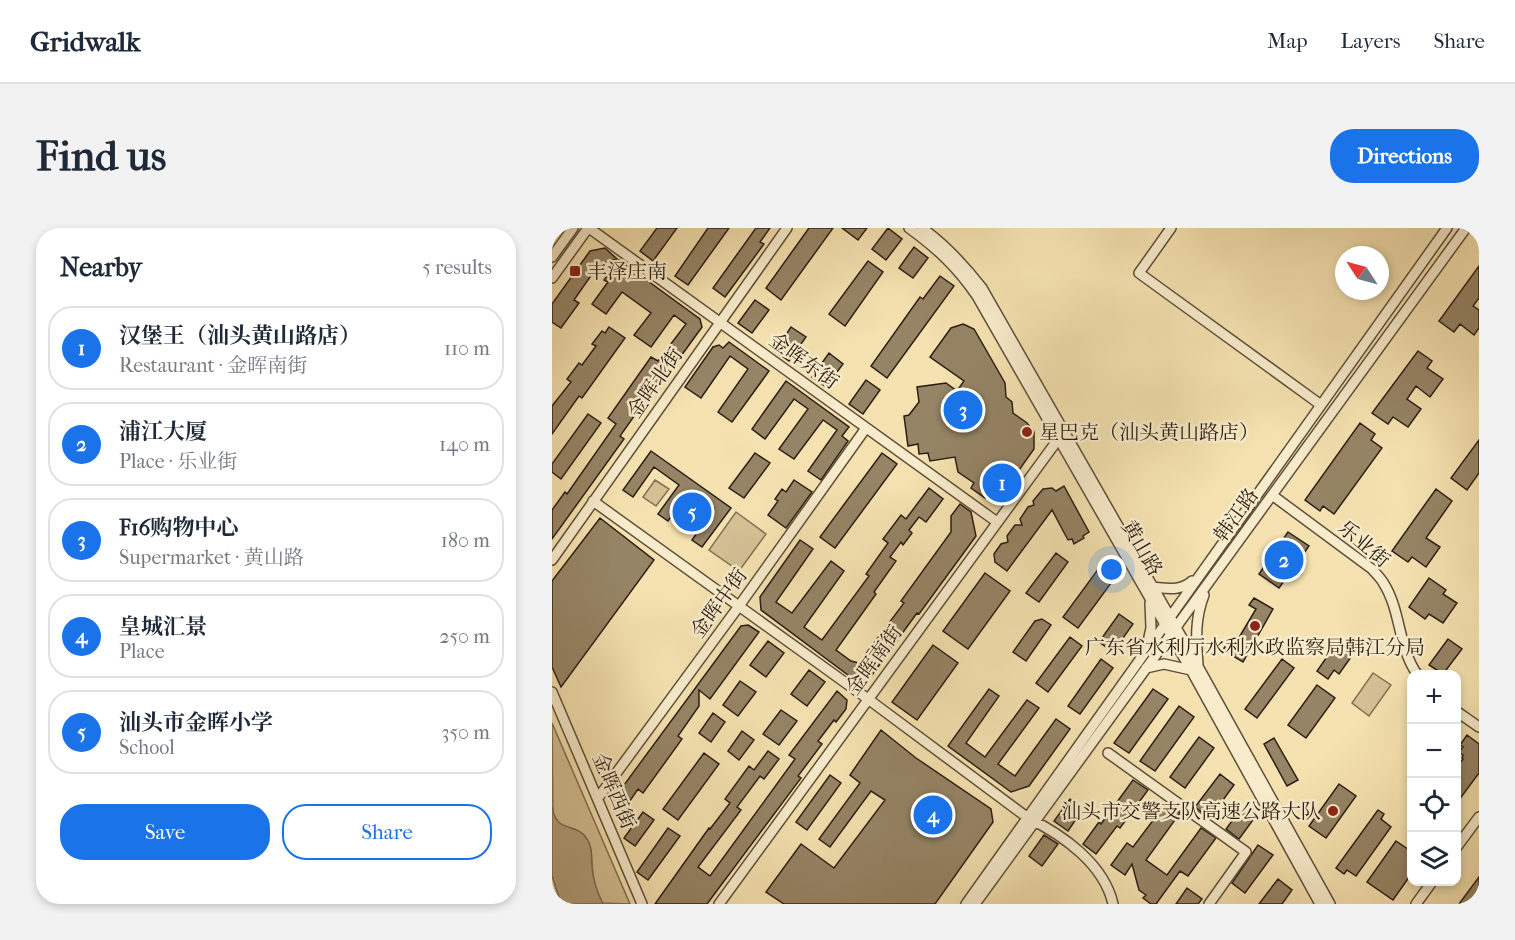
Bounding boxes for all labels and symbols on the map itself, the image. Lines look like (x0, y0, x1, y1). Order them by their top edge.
north arrow (1335, 246, 1389, 300)
place label: 丰泽庄南 (587, 260, 667, 283)
marker: 丰泽庄南 (568, 264, 582, 278)
street label: 金晖东街 (765, 328, 843, 394)
street label: 金晖北街 (623, 344, 687, 422)
pin: 3 (944, 388, 982, 432)
place label: 星巴克（汕头黄山路店） (1039, 421, 1259, 444)
marker: 星巴克（汕头黄山路店） (1020, 425, 1034, 439)
pin: 1 (982, 460, 1022, 506)
street label: 韩江路 (1209, 484, 1263, 546)
pin: 5 (672, 490, 712, 534)
street label: 黄山路 (1117, 516, 1167, 580)
street label: 乐业街 (1334, 516, 1394, 572)
pin: 2 (1264, 538, 1304, 582)
your location (1097, 555, 1126, 584)
street label: 金晖中街 (686, 564, 752, 642)
marker: 广东省水利厅水利水政监察局韩江分局 (1248, 619, 1262, 633)
street label: 金晖南街 (841, 621, 907, 699)
place label: 广东省水利厅水利水政监察局韩江分局 (1085, 636, 1425, 659)
street label: 金晖西街 (588, 750, 640, 832)
pin: 4 (914, 792, 952, 838)
place label: 汕头市交警支队高速公路大队 (1061, 800, 1321, 823)
marker: 汕头市交警支队高速公路大队 (1326, 804, 1340, 818)

